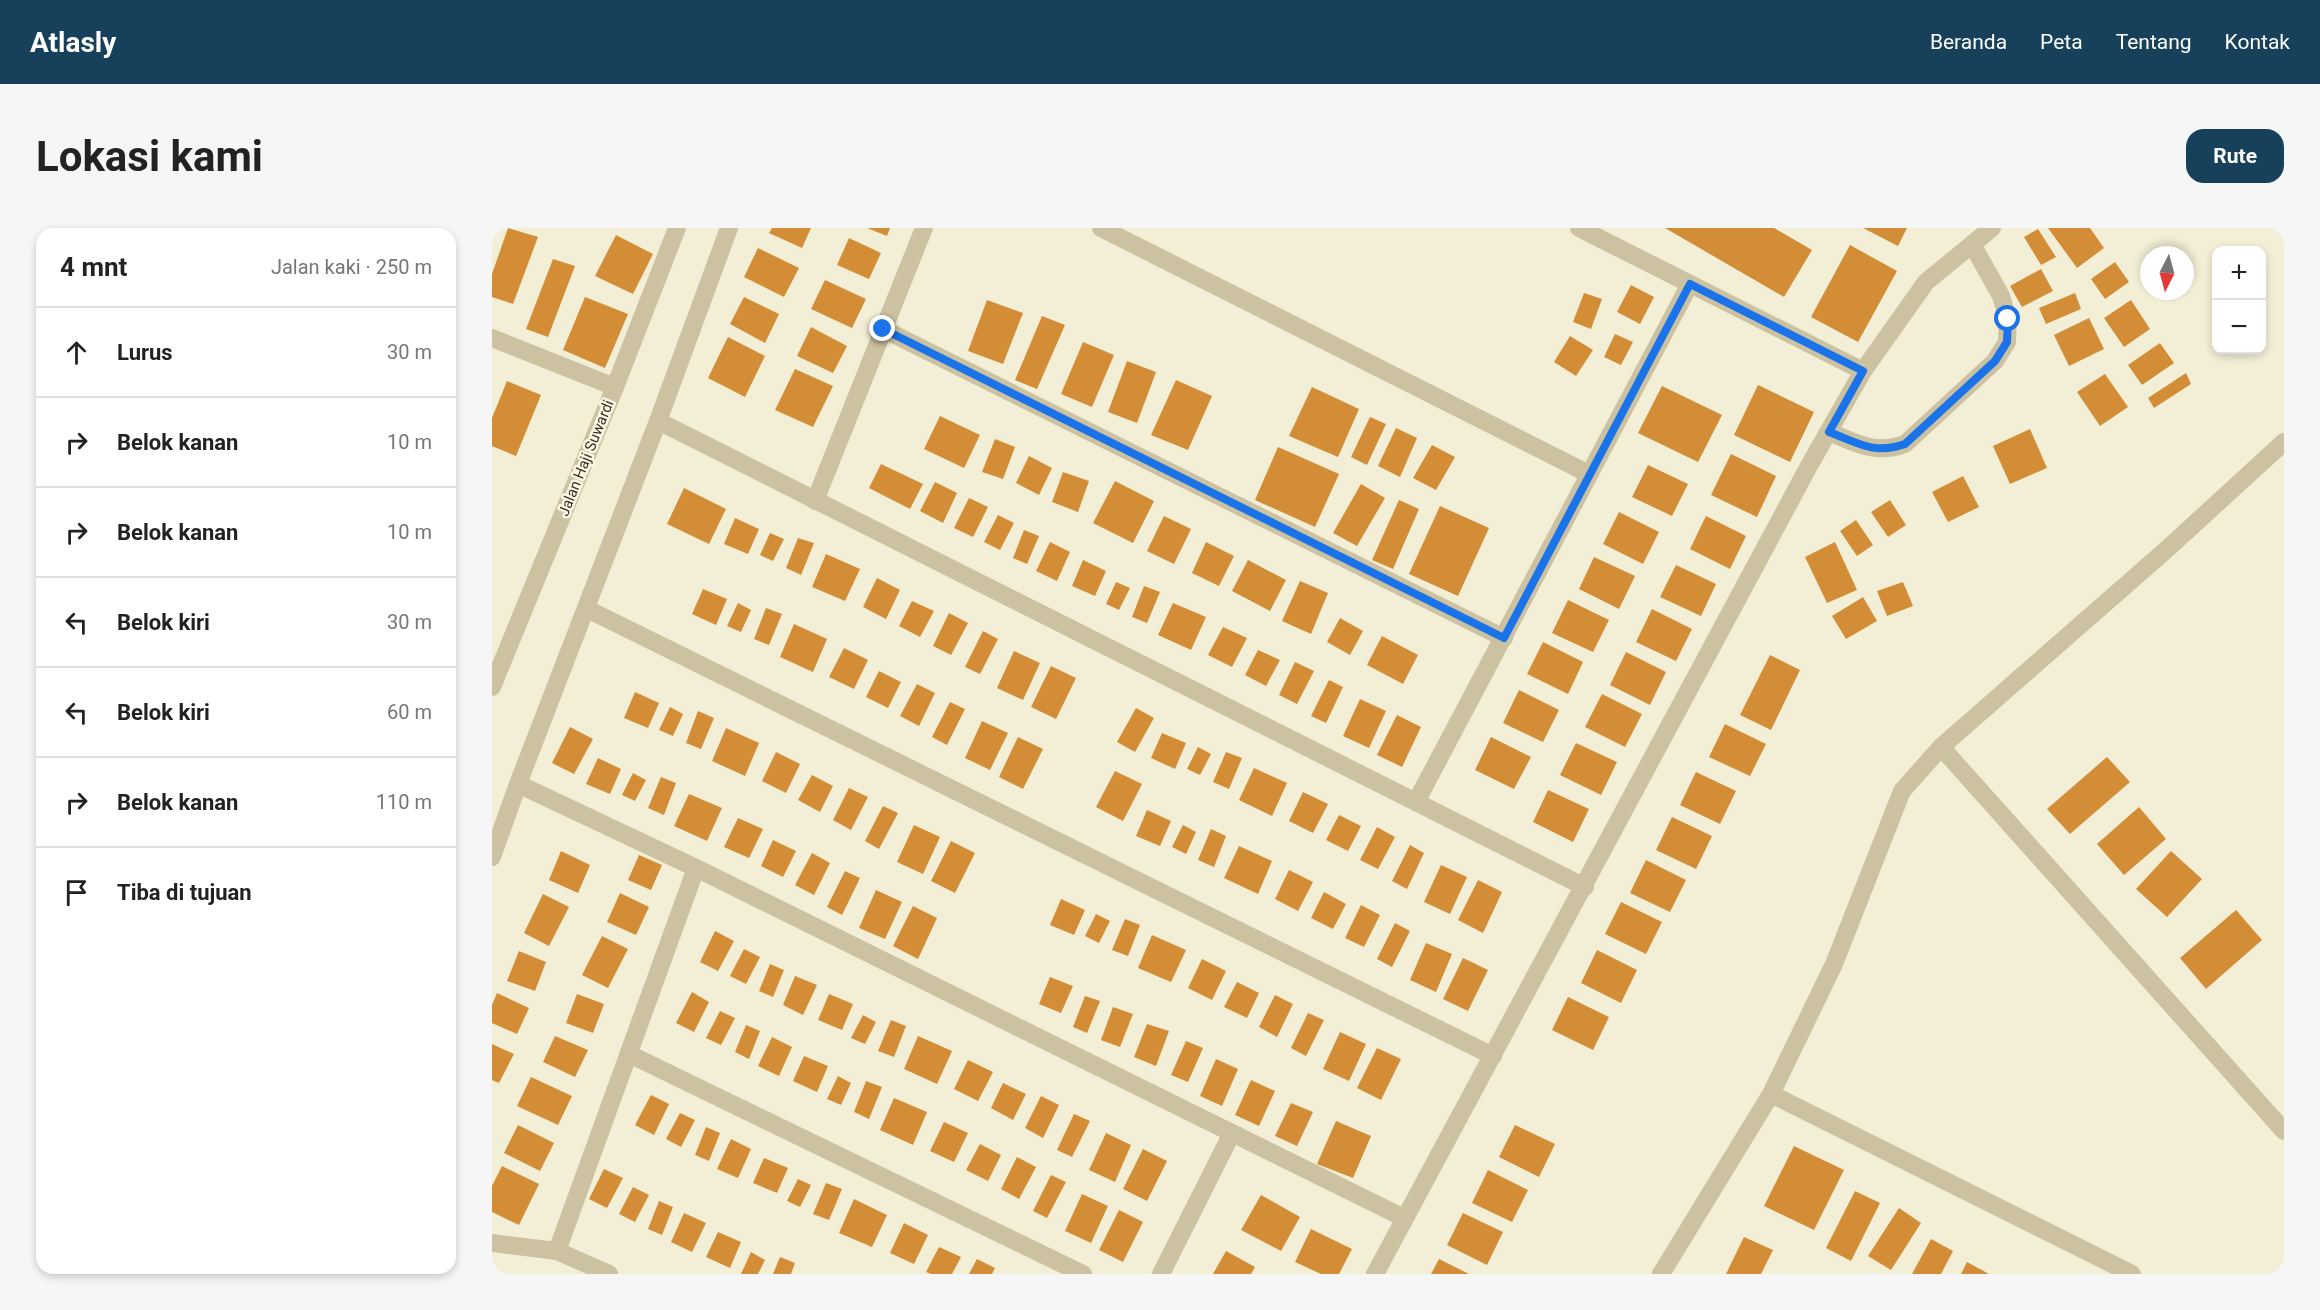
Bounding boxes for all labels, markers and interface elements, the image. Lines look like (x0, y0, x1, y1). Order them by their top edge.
text: Atlasly (30, 26, 116, 59)
text: Beranda (1930, 30, 2007, 54)
text: Peta (2040, 30, 2083, 54)
text: Tentang (2116, 30, 2192, 54)
text: Kontak (2225, 30, 2290, 54)
button: Rute (2186, 129, 2284, 183)
text: Lokasi kami (36, 132, 263, 181)
north arrow (2140, 246, 2194, 300)
map controls (2212, 246, 2266, 354)
button: + (2212, 246, 2266, 300)
text: 4 mnt (60, 252, 127, 282)
text: Jalan kaki · 250 m (271, 255, 432, 279)
button: − (2212, 300, 2266, 354)
route start (1994, 305, 2020, 331)
route end (869, 315, 895, 341)
icon: ahead (60, 336, 93, 369)
text: Lurus (117, 340, 173, 365)
text: 30 m (387, 340, 432, 364)
street label: Jalan Haji Suwardi (554, 397, 618, 519)
icon: right (60, 426, 93, 459)
text: Belok kanan (117, 430, 238, 455)
text: 10 m (387, 430, 432, 454)
icon: right (60, 516, 93, 549)
text: Belok kanan (117, 520, 238, 545)
text: 10 m (387, 520, 432, 544)
icon: left (60, 606, 93, 639)
text: Belok kiri (117, 610, 210, 635)
text: 30 m (387, 610, 432, 634)
icon: left (60, 696, 93, 729)
text: Belok kiri (117, 700, 210, 725)
text: 60 m (387, 700, 432, 724)
icon: right (60, 786, 93, 819)
text: Belok kanan (117, 790, 238, 815)
text: 110 m (376, 790, 432, 814)
icon: arrive (60, 876, 93, 909)
text: Tiba di tujuan (117, 880, 252, 905)

